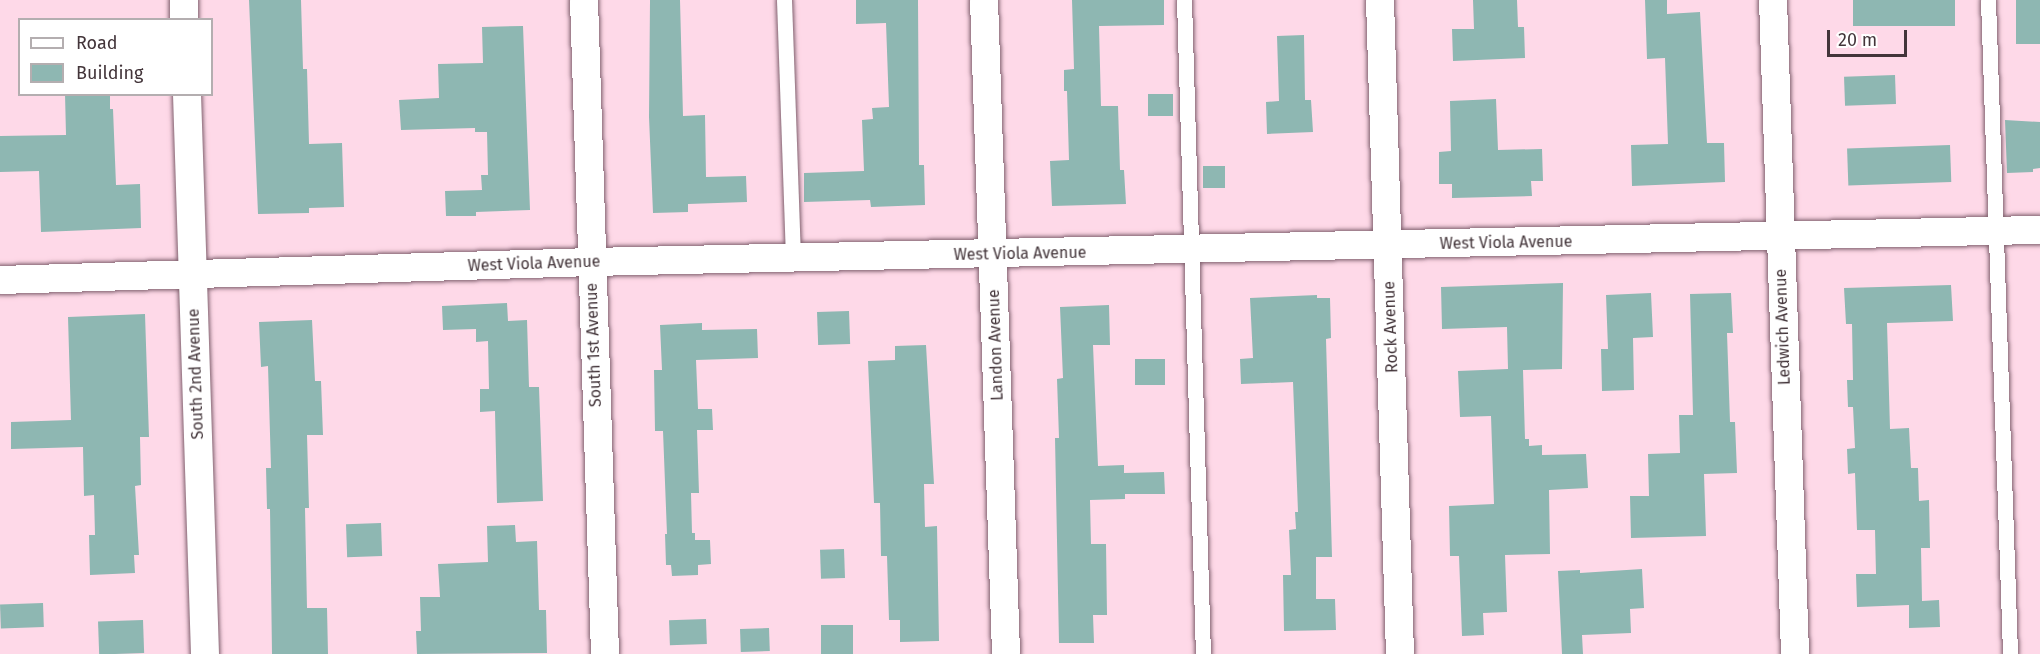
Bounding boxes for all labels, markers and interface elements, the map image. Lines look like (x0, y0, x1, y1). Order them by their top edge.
legend (18, 18, 213, 96)
scale bar (1830, 18, 1910, 56)
text: 20 m (1838, 29, 1877, 51)
text: Road (76, 32, 118, 54)
text: Building (76, 62, 143, 84)
street label: West Viola Avenue (1440, 232, 1572, 254)
street label: West Viola Avenue (954, 243, 1086, 265)
street label: West Viola Avenue (467, 252, 601, 276)
street label: Ledwich Avenue (1771, 269, 1795, 385)
street label: Rock Avenue (1380, 281, 1402, 373)
street label: South 1st Avenue (582, 283, 606, 407)
street label: Landon Avenue (984, 289, 1008, 401)
street label: South 2nd Avenue (184, 308, 208, 440)

